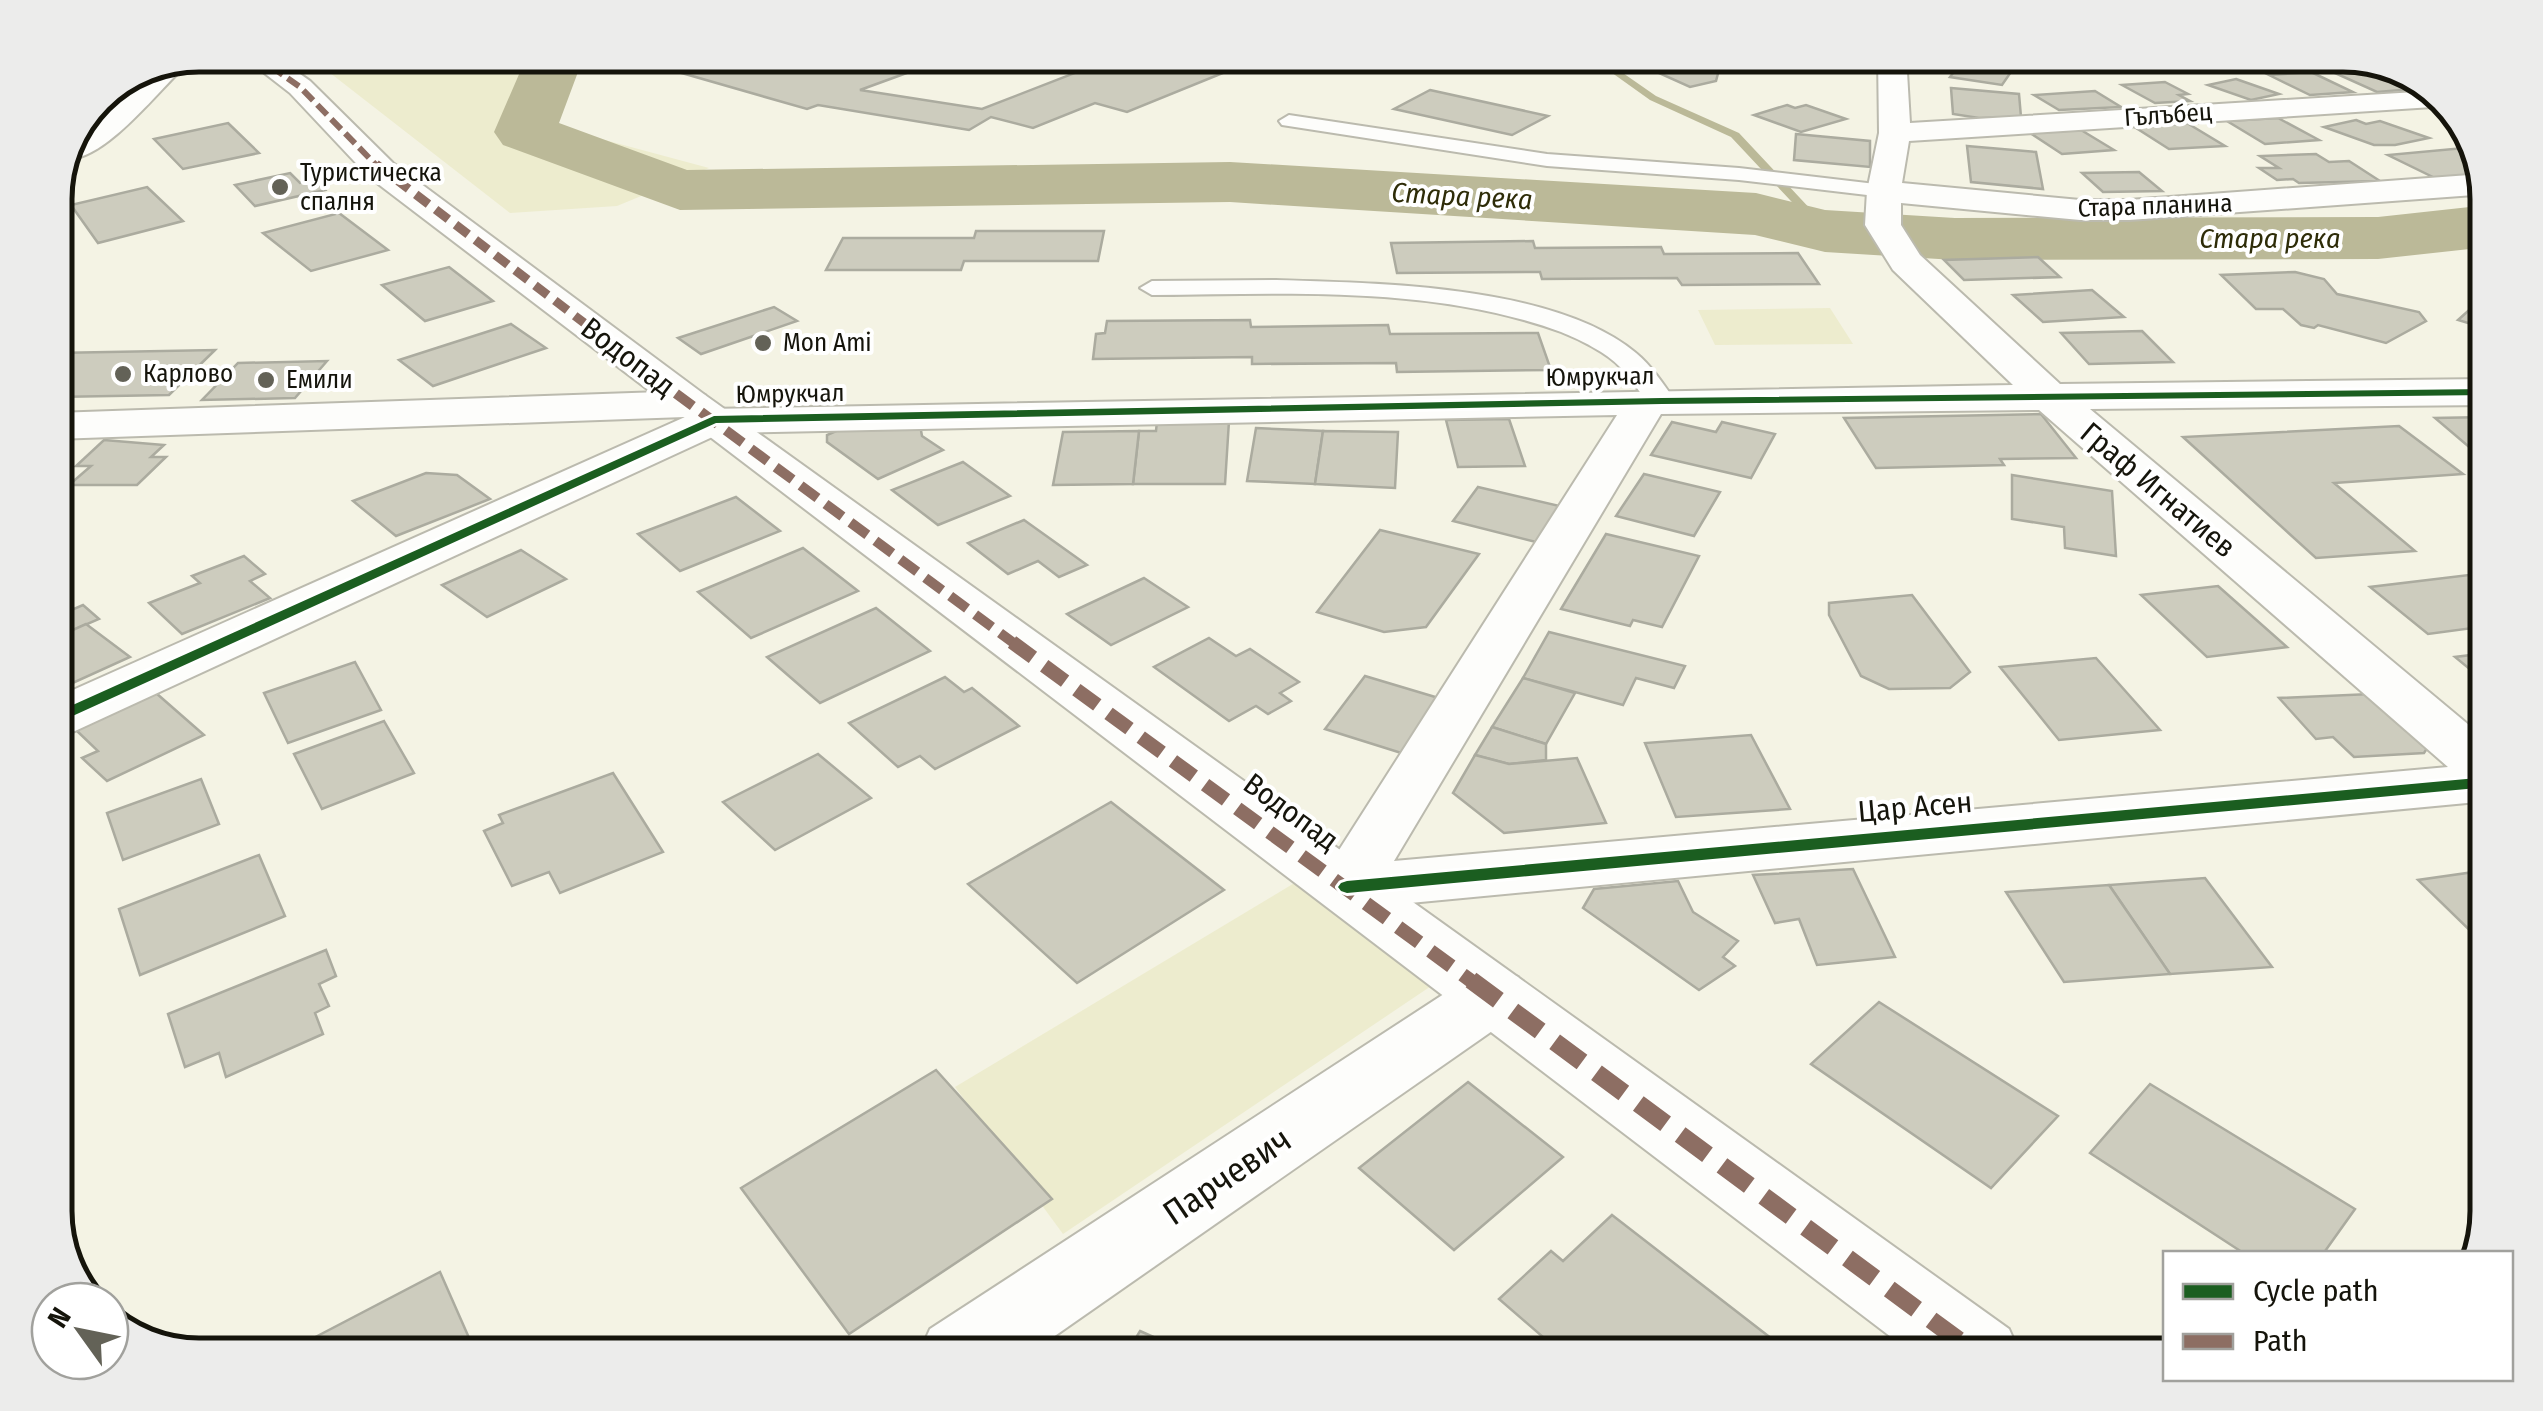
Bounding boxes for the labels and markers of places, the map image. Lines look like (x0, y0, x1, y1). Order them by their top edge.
place label: Туристическа спалня (300, 158, 442, 217)
marker: Туристическа спалня (269, 176, 291, 198)
place label: Mon Ami (783, 328, 872, 358)
marker: Mon Ami (752, 332, 774, 354)
place label: Карлово (143, 359, 233, 389)
marker: Карлово (112, 363, 134, 385)
place label: Емили (286, 365, 353, 395)
marker: Емили (255, 369, 277, 391)

